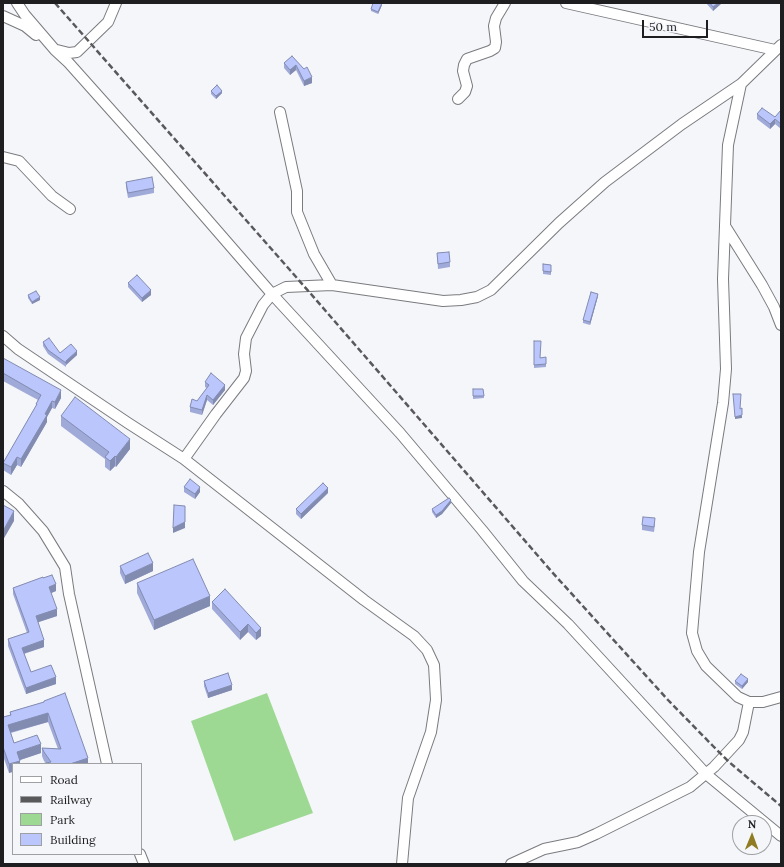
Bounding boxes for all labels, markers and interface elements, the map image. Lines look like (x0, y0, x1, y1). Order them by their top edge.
scale bar (644, 12, 710, 38)
text: 50 m (649, 19, 677, 34)
legend (12, 763, 142, 855)
text: Road (50, 772, 78, 787)
text: Railway (50, 792, 92, 807)
text: Park (50, 812, 75, 827)
north arrow (732, 815, 772, 855)
text: N (748, 817, 757, 831)
text: Building (50, 832, 96, 847)

